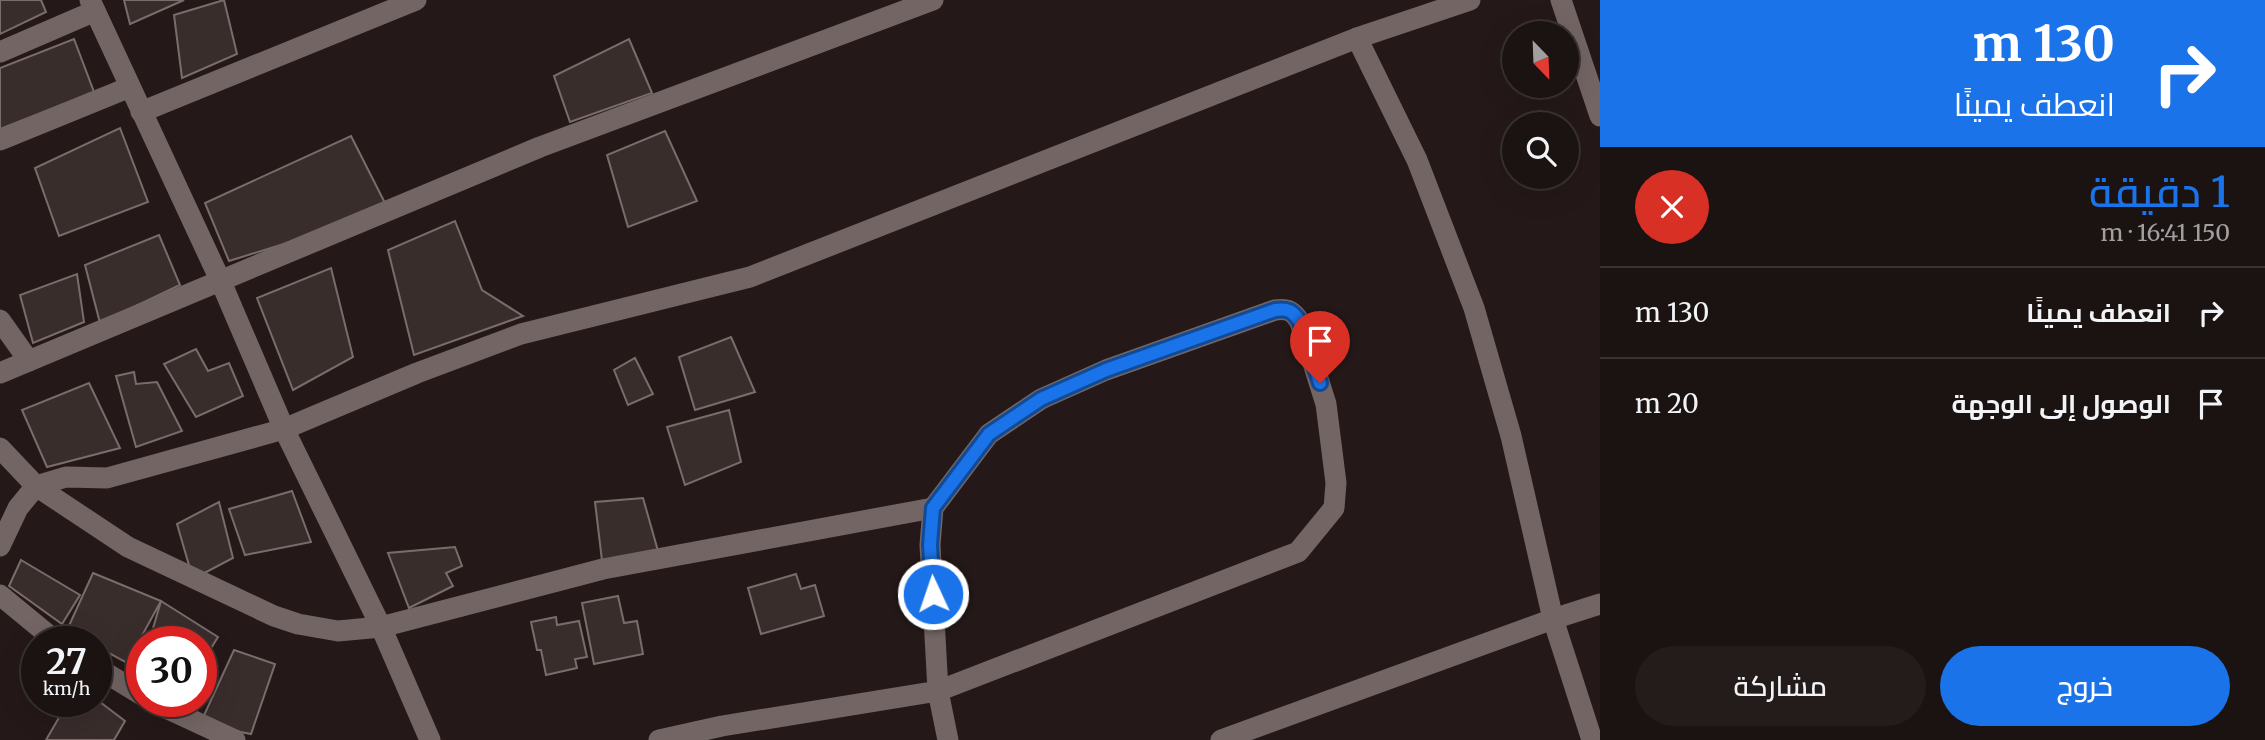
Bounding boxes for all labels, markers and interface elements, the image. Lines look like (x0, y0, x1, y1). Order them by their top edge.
text: 130 m (1972, 13, 2115, 74)
north arrow (1502, 21, 1578, 98)
map controls (1502, 21, 1579, 189)
icon: right (2139, 28, 2230, 119)
text: انعطف يمينًا (1954, 85, 2115, 125)
button: search (1502, 112, 1579, 189)
text: 1 دقيقة (2089, 166, 2230, 218)
button: close (1635, 170, 1709, 244)
text: 150 m · 16:41 (2101, 218, 2230, 247)
icon: right (2192, 294, 2230, 332)
text: 130 m (1635, 296, 1709, 329)
text: انعطف يمينًا (2026, 296, 2171, 329)
pin (1290, 311, 1350, 383)
icon: arrive (1301, 322, 1339, 360)
icon: arrive (2192, 385, 2230, 423)
text: 20 m (1635, 387, 1699, 420)
text: الوصول إلى الوجهة (1952, 387, 2171, 420)
position arrow (896, 557, 970, 631)
speed limit sign: 30 (126, 626, 217, 717)
text: 27 (46, 640, 87, 684)
button: مشاركة (1635, 646, 1926, 726)
button: خروج (1940, 646, 2230, 726)
text: km/h (43, 677, 90, 700)

